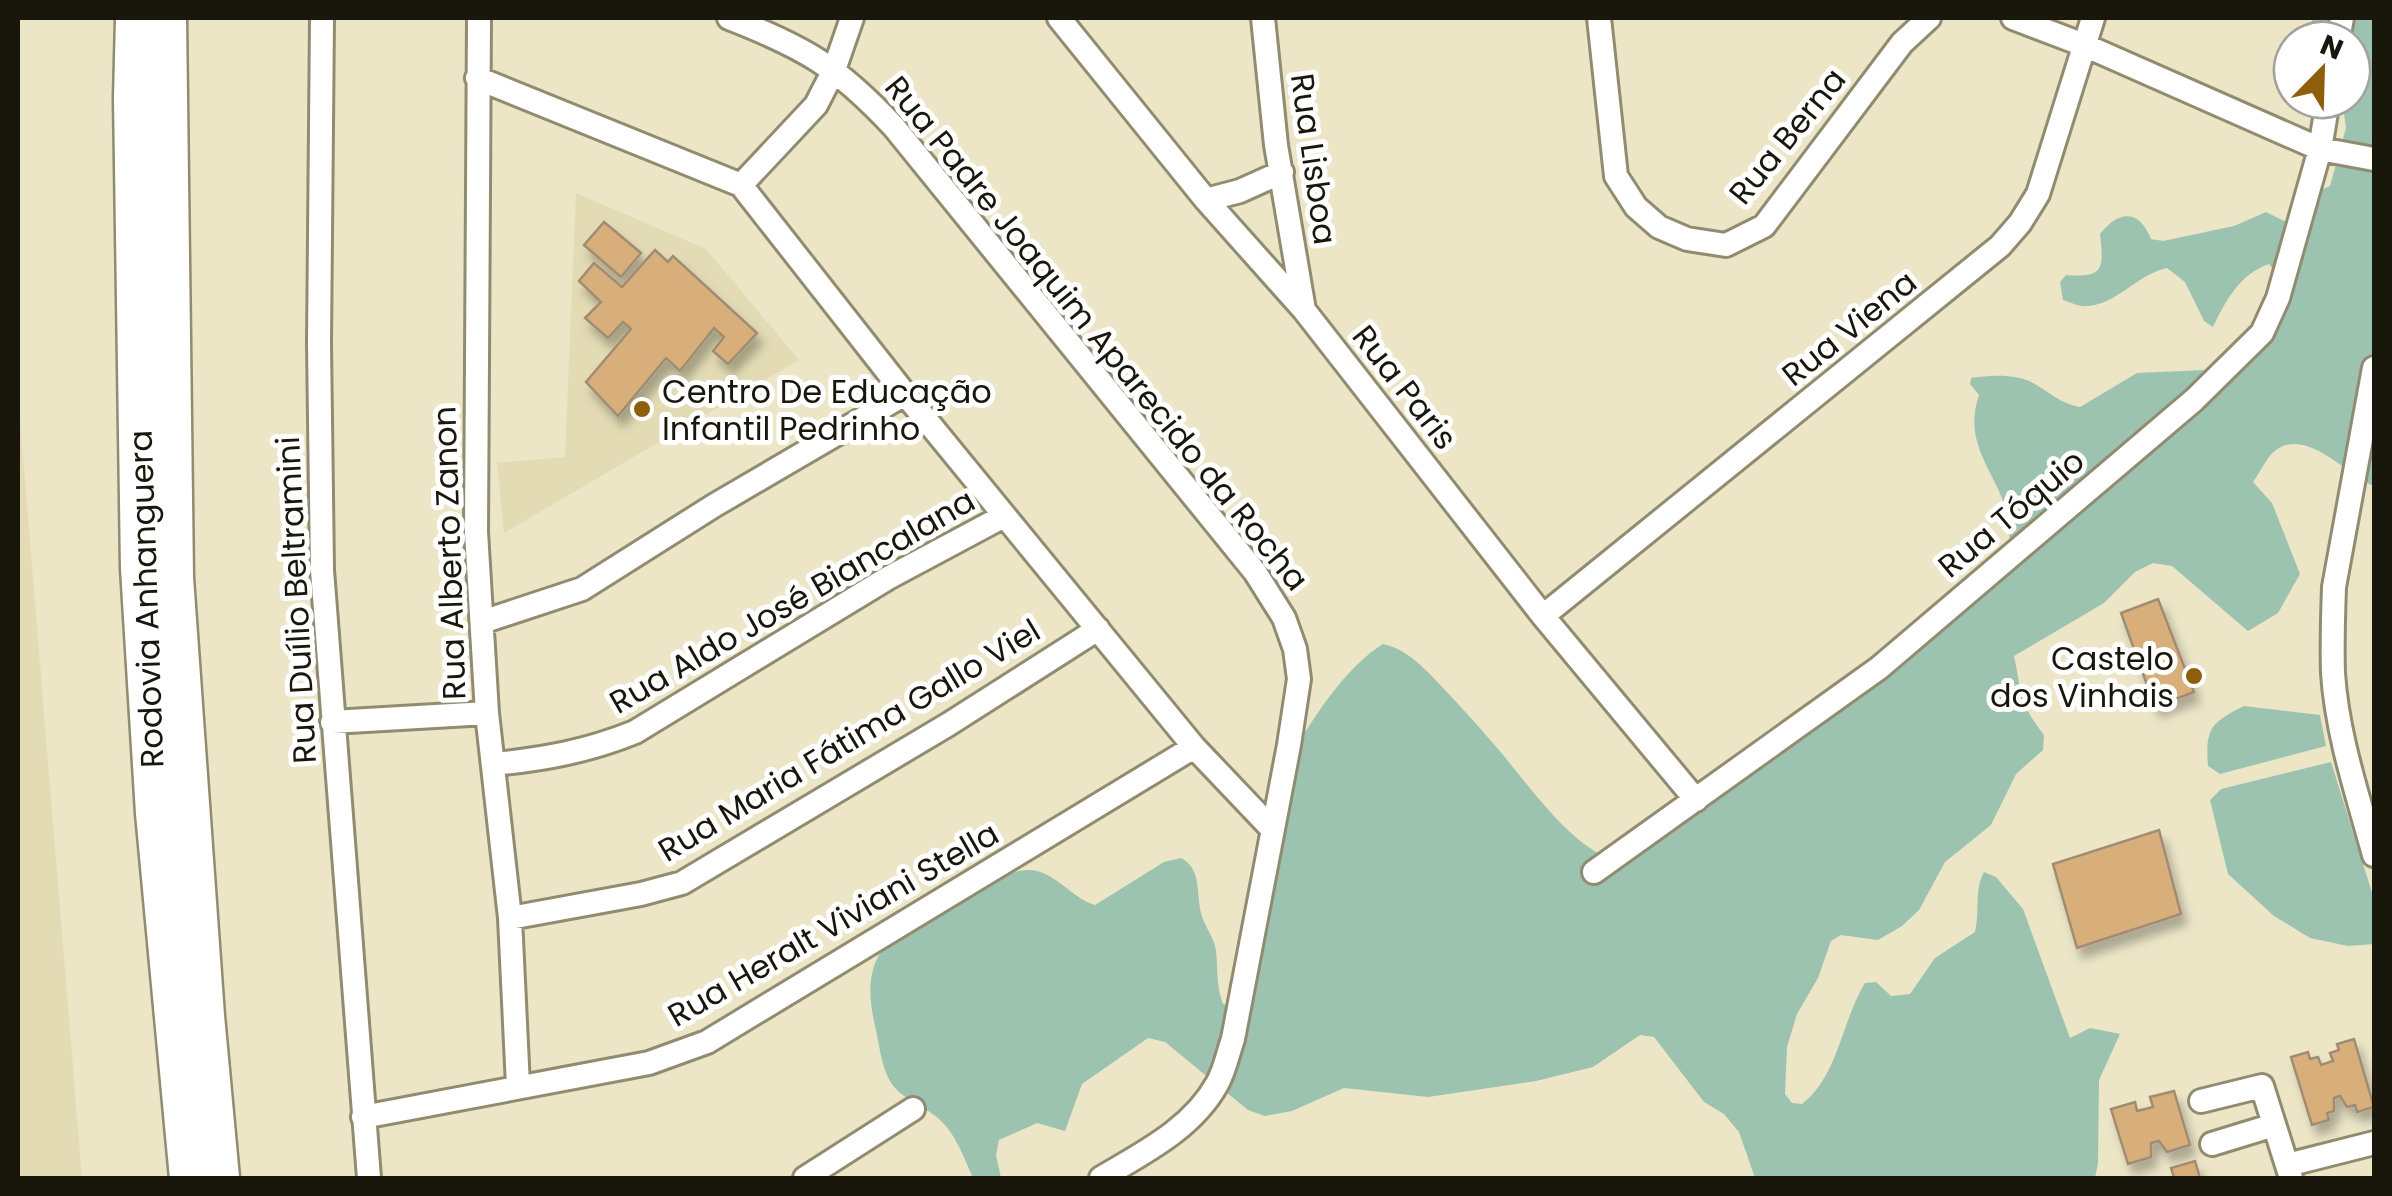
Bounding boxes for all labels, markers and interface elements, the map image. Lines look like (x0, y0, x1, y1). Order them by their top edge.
north arrow (2272, 20, 2372, 120)
text: N (2314, 25, 2349, 70)
street label: Rua Berna (1718, 58, 1856, 214)
street label: Rua Padre Joaquim Aparecido da Rocha (875, 66, 1319, 600)
street label: Rua Lisboa (1280, 71, 1348, 247)
street label: Rua Viena (1772, 260, 1926, 396)
street label: Rua Paris (1342, 315, 1468, 459)
place label: Centro De Educação Infantil Pedrinho (662, 369, 992, 451)
marker: Centro De Educação Infantil Pedrinho (631, 398, 653, 420)
street label: Rua Alberto Zanon (421, 405, 477, 701)
street label: Rodovia Anhanguera (118, 429, 174, 769)
street label: Rua Duílio Beltramini (265, 435, 327, 765)
street label: Rua Tóquio (1928, 438, 2094, 588)
street label: Rua Aldo José Biancalana (601, 478, 983, 724)
street label: Rua Maria Fátima Gallo Viel (650, 608, 1048, 872)
place label: Castelo dos Vinhais (1990, 636, 2174, 718)
marker: Castelo dos Vinhais (2183, 665, 2205, 687)
street label: Rua Heralt Viviani Stella (659, 811, 1007, 1037)

